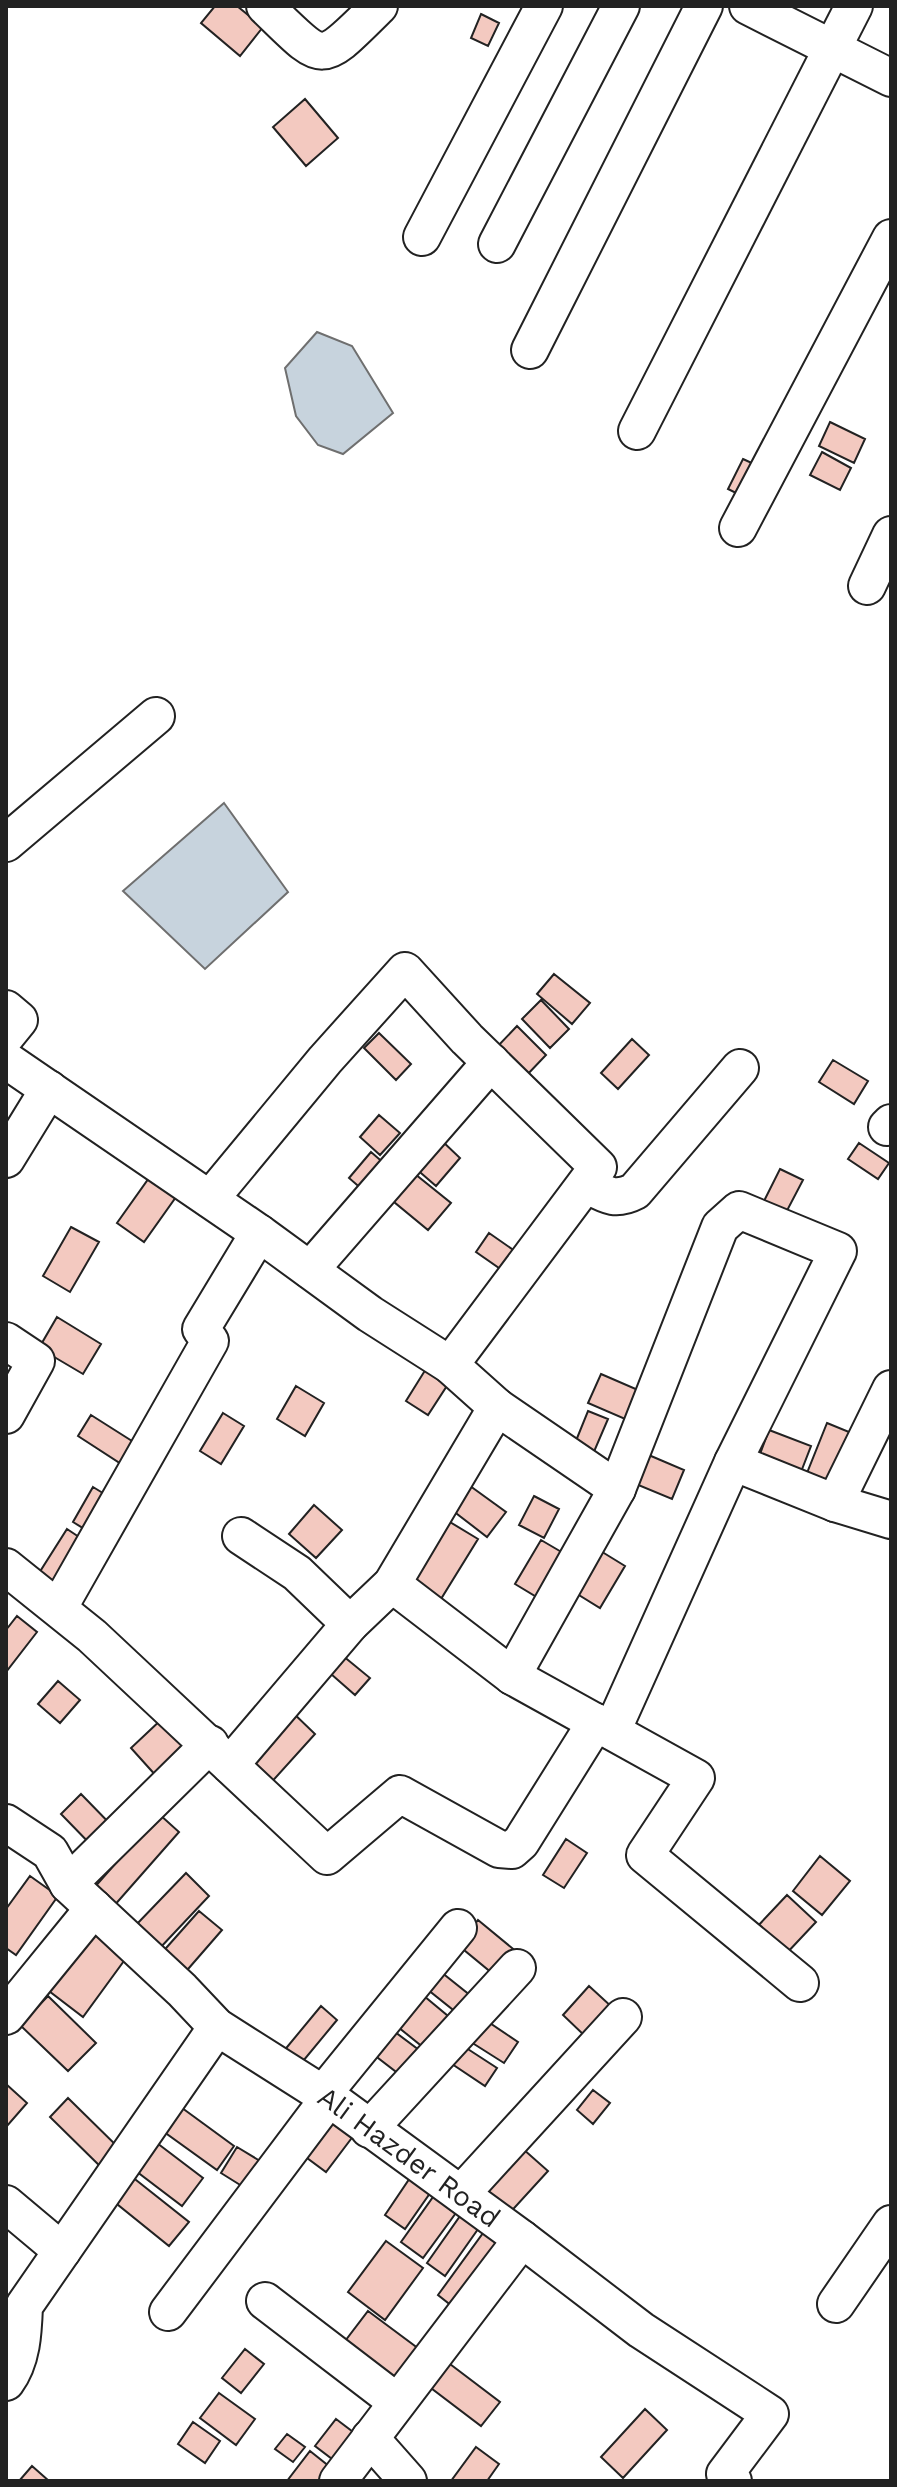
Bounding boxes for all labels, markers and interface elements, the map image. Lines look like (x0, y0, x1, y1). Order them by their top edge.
street label: Ali Hazder Road (312, 2079, 507, 2234)

